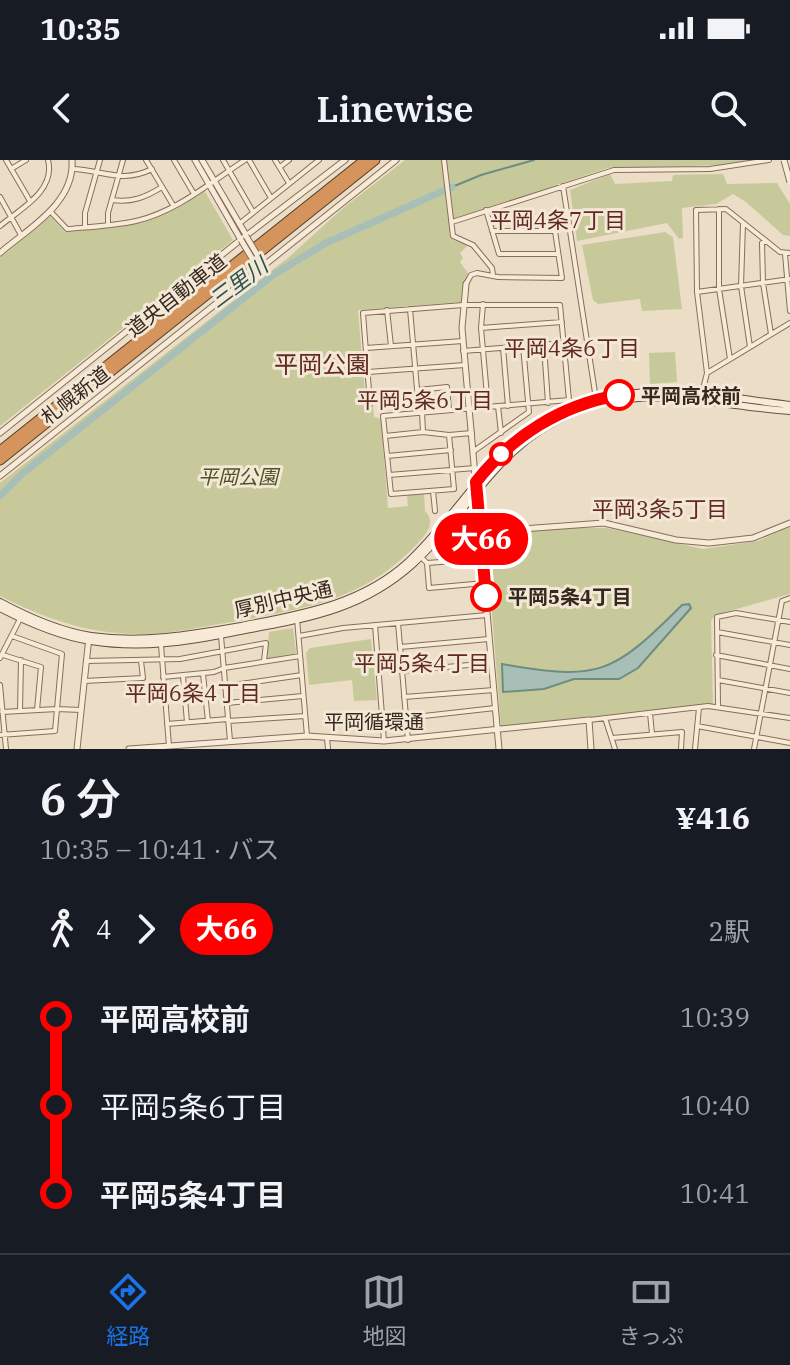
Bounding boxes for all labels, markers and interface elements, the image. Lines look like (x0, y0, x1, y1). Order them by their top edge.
text: 10:35 (40, 9, 121, 48)
text: Linewise (316, 85, 474, 132)
icon: back (40, 86, 84, 130)
icon: search (706, 86, 750, 130)
district label: 平岡4条7丁目 (490, 205, 626, 234)
street label: 道央自動車道 (120, 247, 232, 343)
water label: 三里川 (203, 249, 275, 313)
district label: 平岡4条6丁目 (504, 333, 640, 362)
district label: 平岡公園 (274, 348, 370, 380)
street label: 札幌新道 (35, 360, 115, 430)
marker: 平岡高校前 (604, 380, 634, 410)
place label: 平岡高校前 (641, 382, 741, 409)
district label: 平岡5条6丁目 (357, 385, 493, 414)
unlabelled marker (490, 443, 512, 465)
park label: 平岡公園 (198, 463, 281, 490)
district label: 平岡3条5丁目 (592, 494, 728, 523)
line badge: 大66 (435, 513, 527, 565)
text: 大66 (450, 520, 512, 557)
street label: 厚別中央通 (231, 575, 335, 623)
marker: 平岡5条4丁目 (471, 581, 501, 611)
place label: 平岡5条4丁目 (508, 583, 632, 610)
district label: 平岡5条4丁目 (354, 648, 490, 677)
district label: 平岡6条4丁目 (125, 678, 261, 707)
street label: 平岡循環通 (324, 708, 424, 735)
text: 6 分 (40, 770, 121, 827)
text: ¥416 (676, 798, 750, 837)
text: 10:35 – 10:41 · バス (40, 832, 280, 866)
icon: walk (40, 907, 84, 951)
icon: forward (124, 907, 168, 951)
text: 大66 (196, 910, 257, 947)
text: 4 (96, 912, 112, 946)
text: 2駅 (708, 914, 750, 948)
text: 平岡高校前 (100, 999, 250, 1038)
text: 10:39 (680, 1000, 750, 1034)
text: 平岡5条6丁目 (100, 1087, 286, 1126)
text: 10:40 (680, 1088, 750, 1122)
text: 平岡5条4丁目 (100, 1175, 286, 1214)
text: 10:41 (680, 1176, 750, 1210)
tab: 経路 (106, 1270, 150, 1350)
tab: 地図 (362, 1270, 406, 1350)
tab: きっぷ (619, 1270, 684, 1350)

